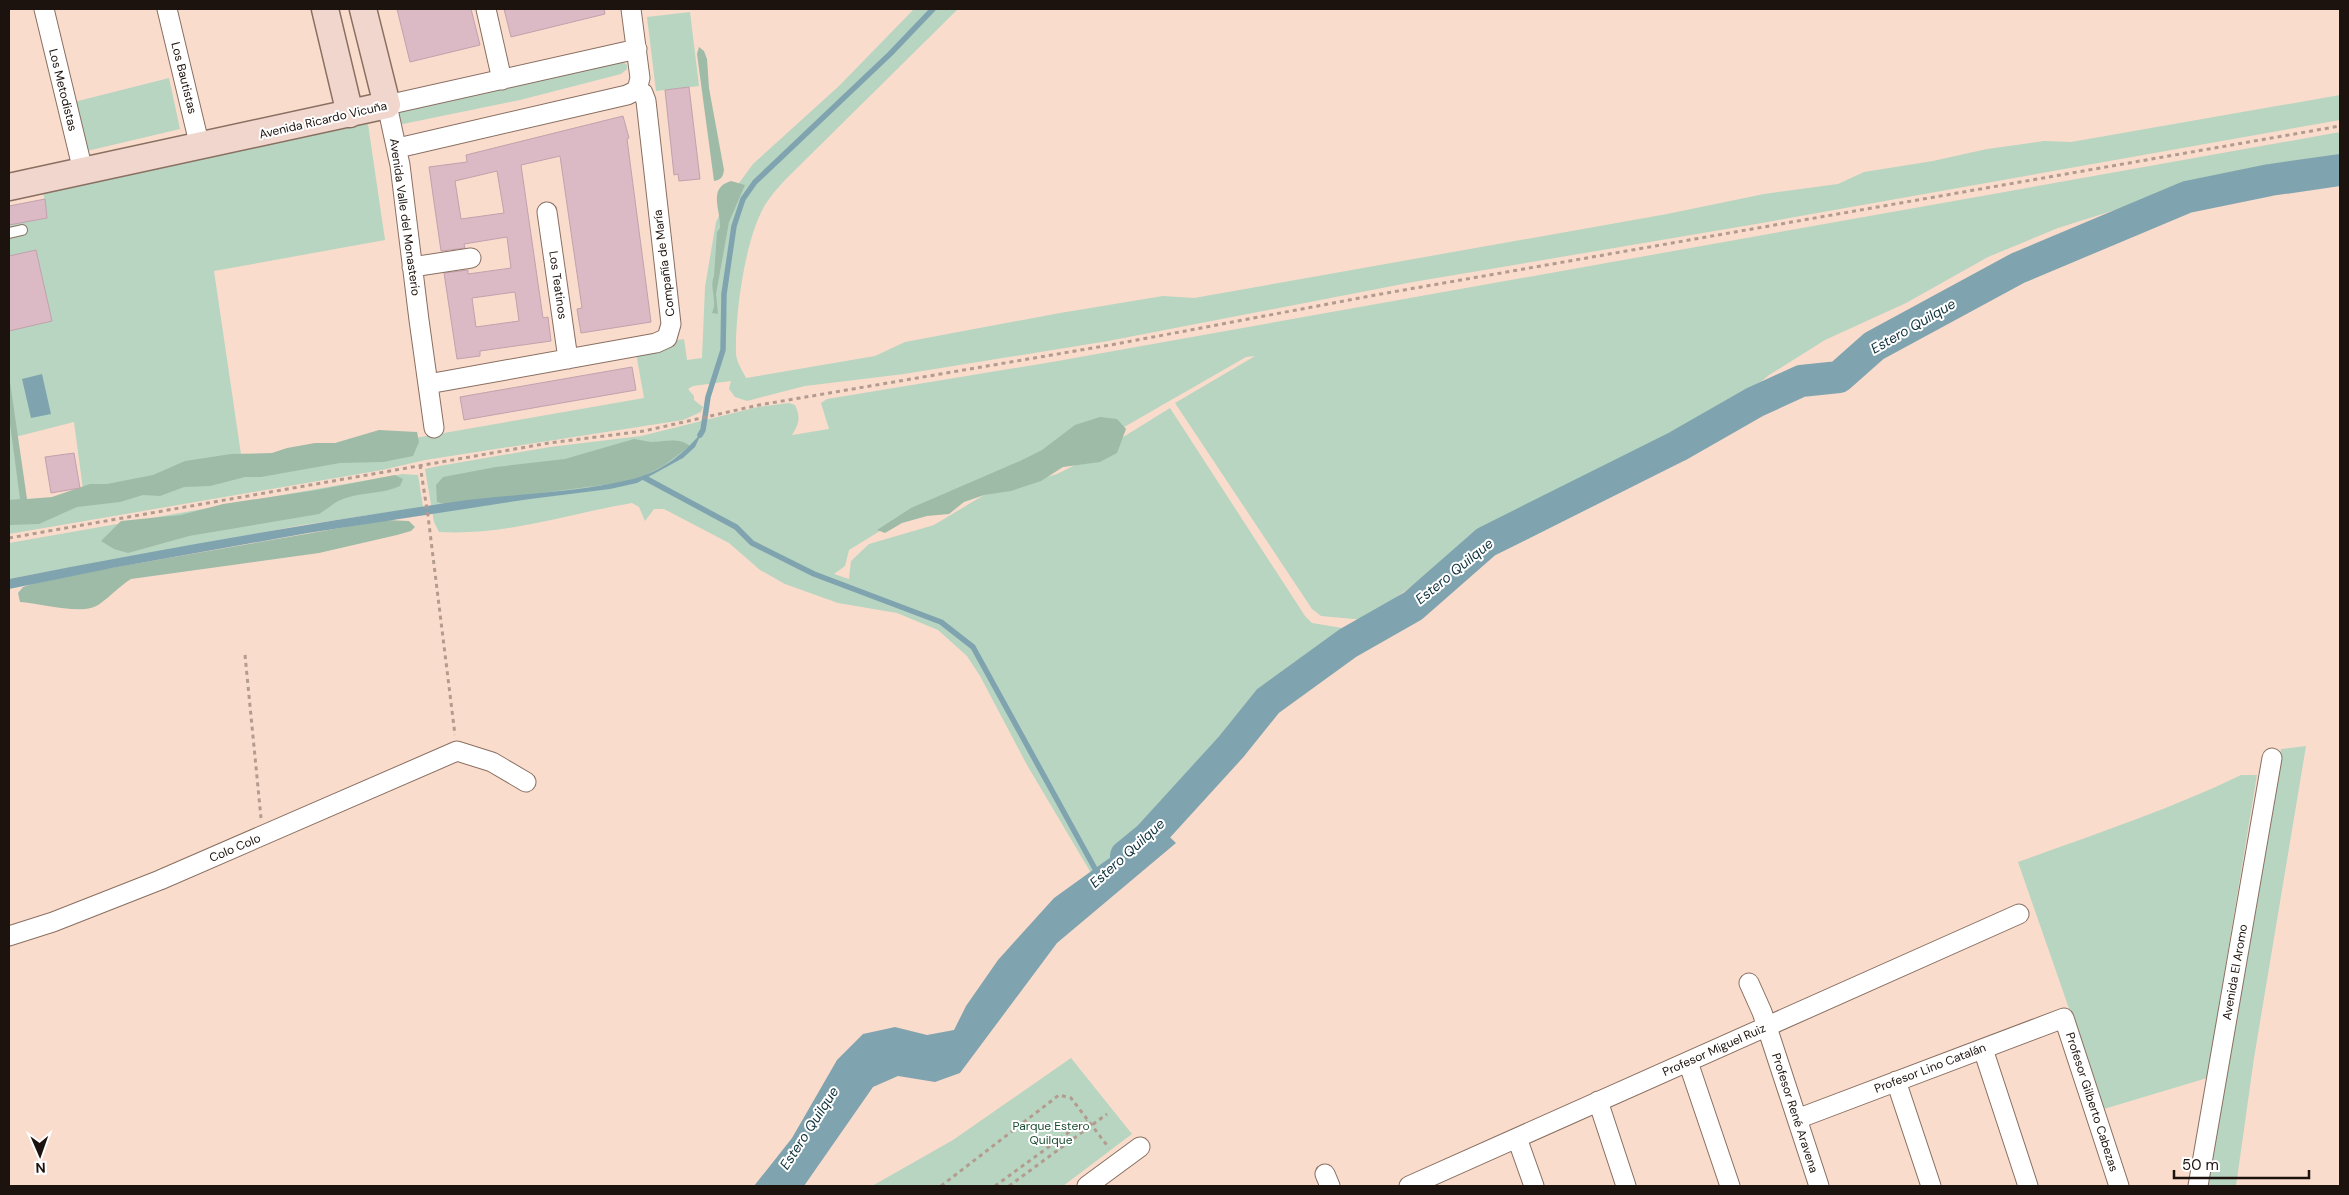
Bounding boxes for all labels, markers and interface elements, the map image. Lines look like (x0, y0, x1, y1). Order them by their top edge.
street label: Los Bautistas (167, 40, 201, 116)
street label: Los Metodistas (45, 47, 81, 133)
street label: Avenida Ricardo Vicuña (258, 98, 388, 142)
street label: Avenida Valle del Monasterio (386, 137, 424, 297)
street label: Compañía de María (650, 209, 678, 317)
street label: Los Teatinos (545, 250, 571, 320)
water label: Estero Quilque (1867, 294, 1959, 358)
water label: Estero Quilque (1411, 534, 1497, 608)
water label: Estero Quilque (1086, 814, 1168, 892)
street label: Colo Colo (207, 830, 263, 866)
street label: Avenida El Aromo (2219, 923, 2251, 1021)
street label: Profesor Miguel Ruiz (1660, 1020, 1768, 1080)
street label: Profesor Gilberto Cabezas (2062, 1030, 2122, 1174)
street label: Profesor Lino Catalán (1872, 1039, 1988, 1097)
street label: Profesor René Aravena (1768, 1051, 1822, 1175)
water label: Estero Quilque (776, 1083, 842, 1173)
park label: Parque Estero Quilque (1012, 1118, 1090, 1148)
north arrow (15, 1130, 65, 1180)
scale bar (2174, 1148, 2309, 1180)
text: 50 m (2182, 1155, 2219, 1175)
text: N (35, 1159, 46, 1177)

